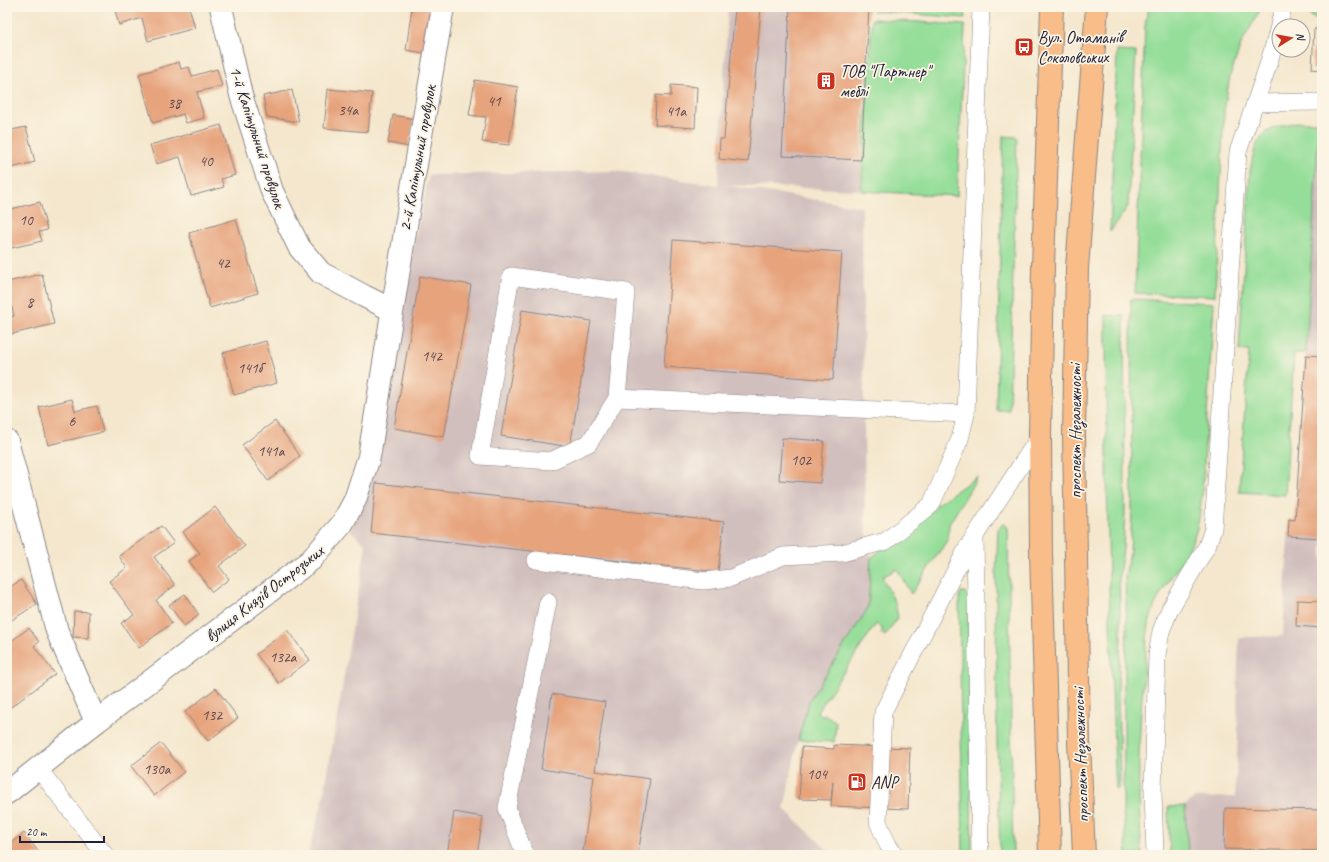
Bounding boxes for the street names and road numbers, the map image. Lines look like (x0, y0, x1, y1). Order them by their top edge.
street label: 1-й Капітульний провулок (225, 64, 291, 212)
street label: 2-й Капітульний провулок (394, 82, 441, 233)
street label: проспект Незалежності (1065, 362, 1087, 499)
street label: вулиця Князів Острозьких (201, 540, 330, 647)
street label: проспект Незалежності (1068, 685, 1094, 823)

